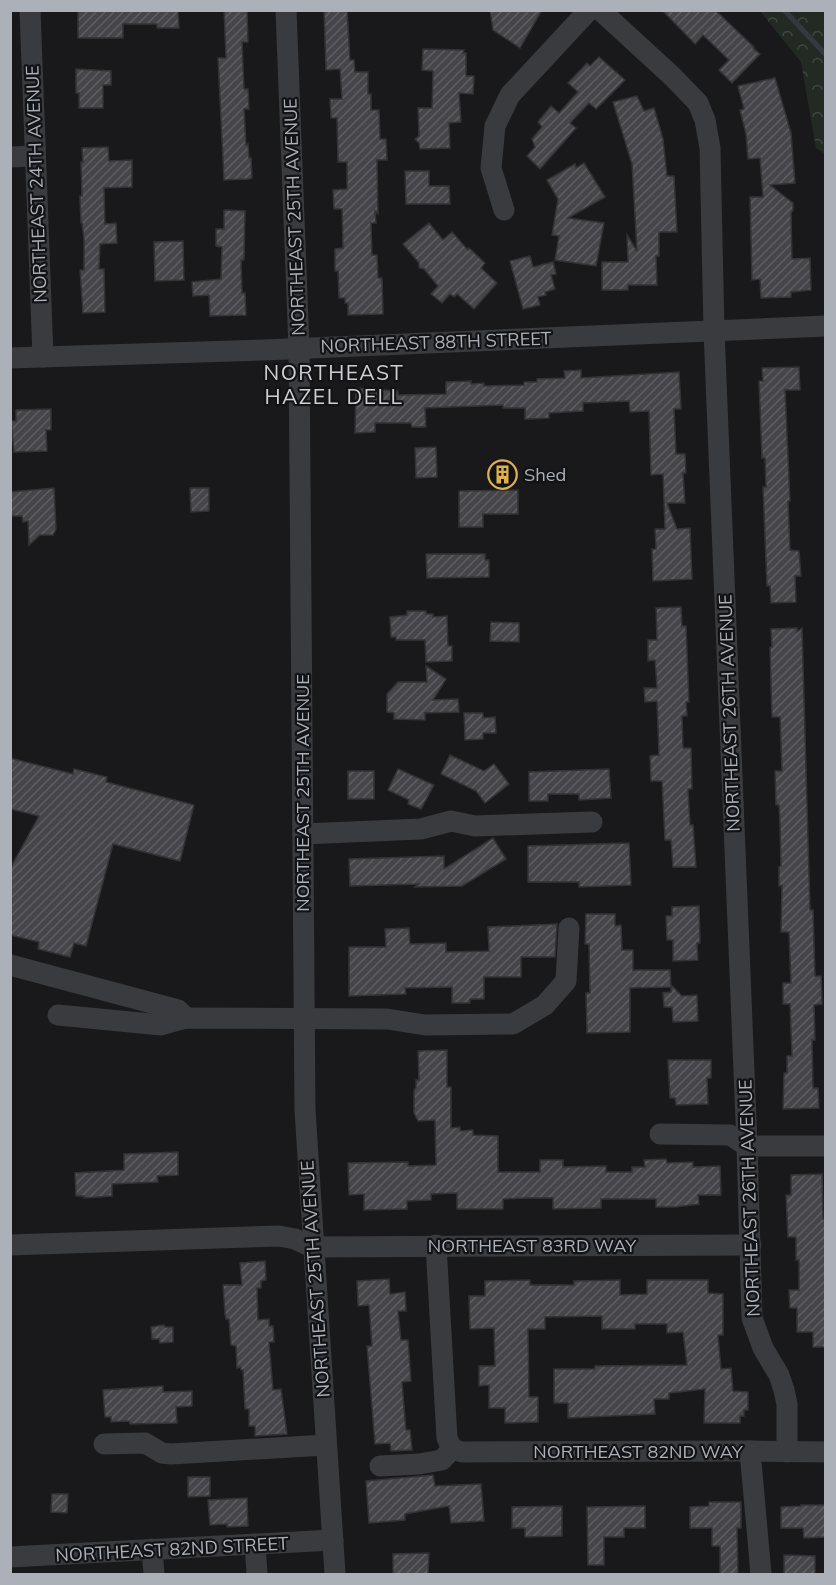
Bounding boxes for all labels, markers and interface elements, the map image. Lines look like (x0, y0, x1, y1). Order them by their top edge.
street label: NORTHEAST 24TH AVENUE (20, 65, 52, 303)
street label: NORTHEAST 25TH AVENUE (278, 98, 310, 336)
street label: NORTHEAST 88TH STREET (320, 326, 552, 358)
district label: NORTHEAST HAZEL DELL (263, 359, 405, 409)
building icon: Shed (487, 458, 519, 490)
place label: Shed (524, 463, 566, 486)
street label: NORTHEAST 26TH AVENUE (713, 594, 745, 832)
street label: NORTHEAST 25TH AVENUE (291, 674, 314, 912)
street label: NORTHEAST 26TH AVENUE (733, 1079, 765, 1317)
street label: NORTHEAST 25TH AVENUE (295, 1160, 335, 1398)
street label: NORTHEAST 83RD WAY (428, 1234, 637, 1257)
street label: NORTHEAST 82ND WAY (533, 1440, 744, 1463)
street label: NORTHEAST 82ND STREET (55, 1531, 289, 1567)

